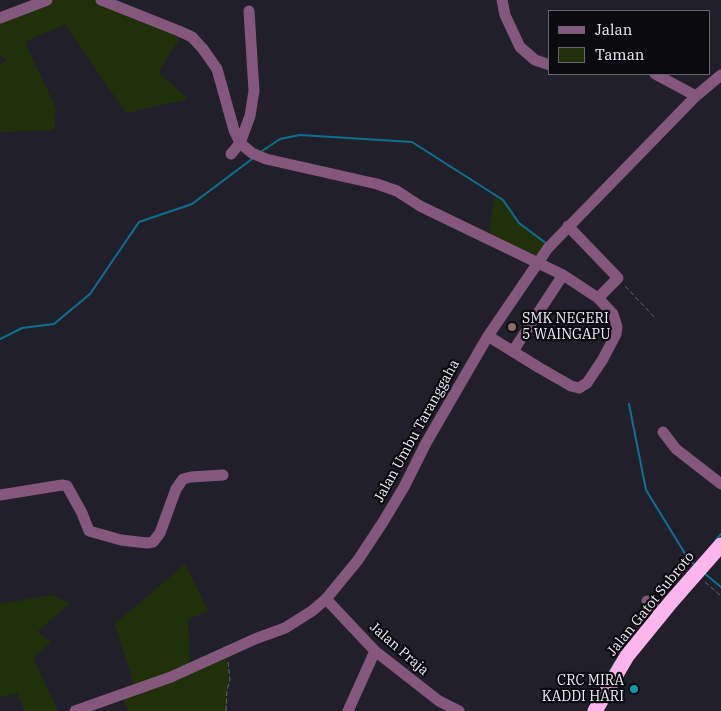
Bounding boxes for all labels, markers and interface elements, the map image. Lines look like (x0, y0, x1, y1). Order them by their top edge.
legend (548, 10, 711, 75)
text: Jalan (595, 20, 632, 39)
text: Taman (595, 45, 644, 64)
place label: SMK NEGERI 5 WAINGAPU (522, 311, 611, 344)
marker: SMK NEGERI 5 WAINGAPU (506, 321, 518, 333)
street label: Jalan Umbu Taranggaha (371, 357, 463, 505)
street label: Jalan Gatot Subroto (604, 549, 698, 659)
street label: Jalan Praja (366, 619, 432, 679)
place label: CRC MIRA KADDI HARI (542, 673, 624, 706)
marker: CRC MIRA KADDI HARI (628, 683, 640, 695)

